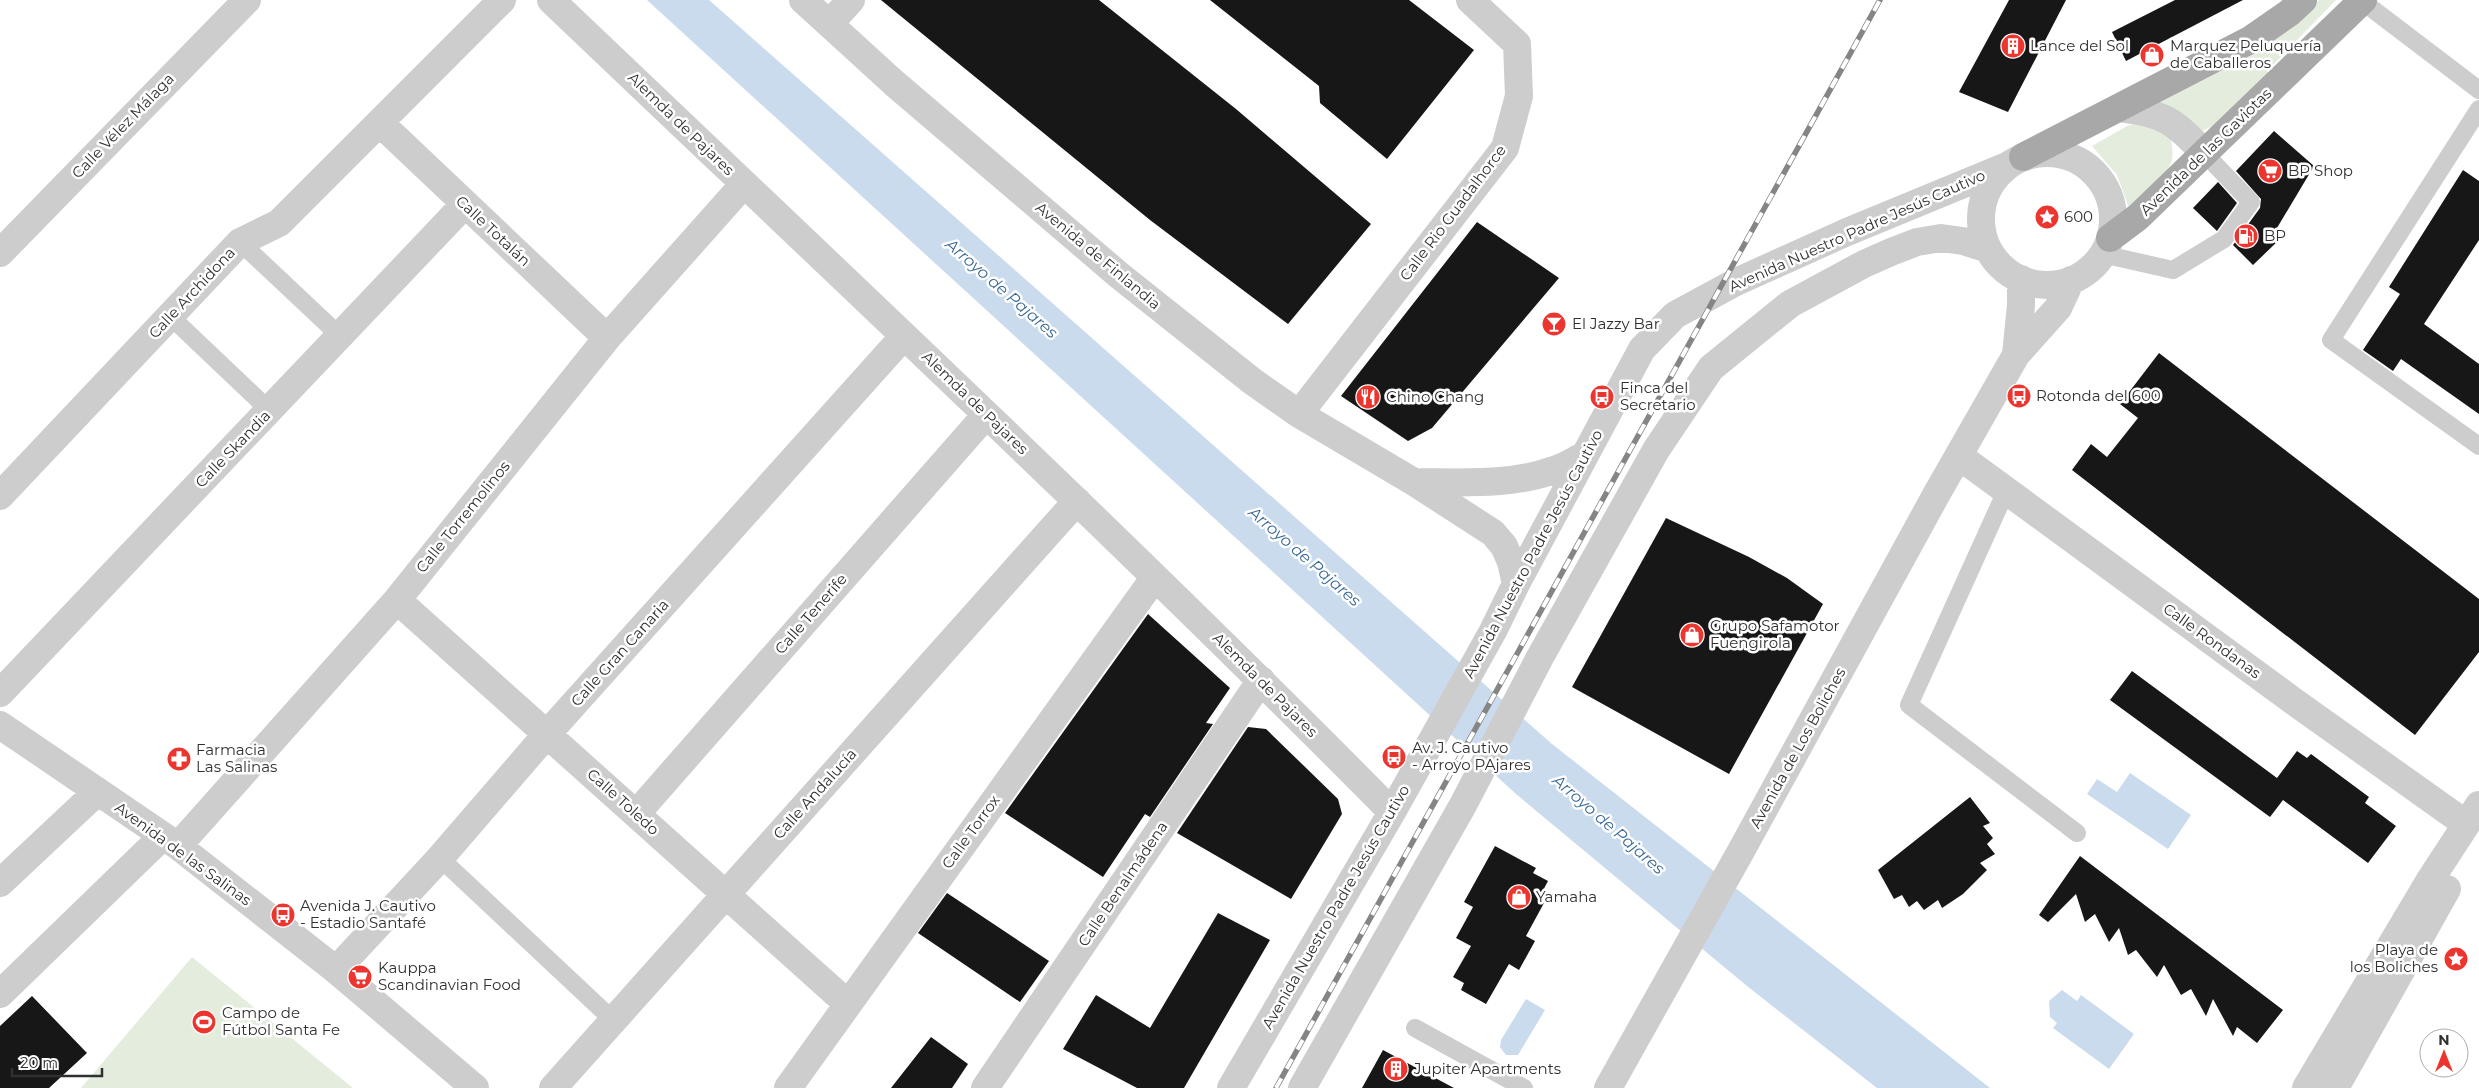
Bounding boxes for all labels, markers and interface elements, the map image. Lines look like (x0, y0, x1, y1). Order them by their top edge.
building icon: Lance del Sol (2000, 33, 2026, 59)
place label: Lance del Sol (2030, 36, 2129, 55)
place label: Marquez Peluquería de Caballeros (2170, 36, 2322, 72)
shop icon: Marquez Peluquería de Caballeros (2139, 42, 2165, 68)
street label: Alemda de Pajares (624, 68, 738, 179)
street label: Calle Vélez Málaga (68, 69, 178, 182)
street label: Avenida de las Gaviotas (2136, 84, 2275, 219)
street label: Calle Rio Guadalhorce (1395, 141, 1510, 284)
supermarket icon: BP Shop (2257, 158, 2283, 184)
place label: BP Shop (2288, 161, 2353, 180)
street label: Avenida Nuestro Padre Jesús Cautivo (1726, 165, 1988, 296)
street label: Calle Totalán (452, 191, 535, 270)
street label: Avenida de Finlandia (1032, 198, 1165, 313)
place icon: 600 (2034, 204, 2060, 230)
place label: 600 (2064, 207, 2093, 226)
fuel station icon: BP (2233, 223, 2259, 249)
place label: BP (2264, 226, 2286, 245)
water label: Arroyo de Pajares (941, 234, 1062, 342)
street label: Calle Archidona (144, 243, 239, 342)
bar icon: El Jazzy Bar (1541, 311, 1567, 337)
place label: El Jazzy Bar (1572, 314, 1660, 333)
street label: Alemda de Pajares (918, 347, 1032, 458)
place label: Finca del Secretario (1620, 378, 1696, 414)
bus stop icon: Rotonda del 600 (2006, 383, 2032, 409)
restaurant icon: Chino Chang (1355, 384, 1381, 410)
bus stop icon: Finca del Secretario (1589, 384, 1615, 410)
place label: Rotonda del 600 (2036, 386, 2161, 405)
place label: Chino Chang (1386, 387, 1484, 406)
street label: Calle Skandia (191, 406, 274, 491)
street label: Avenida Nuestro Padre Jesús Cautivo (1459, 426, 1606, 681)
street label: Calle Torremolinos (412, 457, 514, 577)
water label: Arroyo de Pajares (1244, 502, 1365, 610)
street label: Calle Tenerife (771, 570, 851, 658)
street label: Calle Gran Canaria (567, 595, 673, 710)
street label: Calle Rondanas (2160, 599, 2265, 682)
place label: Grupo Safamotor Fuengirola (1710, 616, 1840, 652)
shop icon: Grupo Safamotor Fuengirola (1679, 622, 1705, 648)
street label: Alemda de Pajares (1209, 628, 1322, 741)
street label: Avenida de Los Boliches (1745, 664, 1850, 831)
place label: Av. J. Cautivo - Arroyo PAjares (1412, 738, 1531, 774)
place label: Farmacia Las Salinas (196, 740, 277, 776)
street label: Calle Andalucía (769, 744, 860, 843)
bus stop icon: Av. J. Cautivo - Arroyo PAjares (1381, 744, 1407, 770)
pharmacy icon: Farmacia Las Salinas (166, 746, 192, 772)
street label: Calle Toledo (583, 764, 663, 839)
water label: Arroyo de Pajares (1548, 770, 1669, 878)
street label: Avenida Nuestro Padre Jesús Cautivo (1258, 781, 1414, 1032)
street label: Calle Torrox (937, 791, 1004, 872)
street label: Avenida de las Salinas (111, 798, 255, 910)
street label: Calle Benalmádena (1074, 818, 1172, 950)
shop icon: Yamaha (1506, 884, 1532, 910)
place label: Yamaha (1536, 887, 1597, 906)
place label: Avenida J. Cautivo - Estadio Santafé (300, 896, 436, 932)
bus stop icon: Avenida J. Cautivo - Estadio Santafé (270, 902, 296, 928)
place label: Playa de los Boliches (2350, 940, 2438, 976)
place icon: Playa de los Boliches (2443, 946, 2469, 972)
place label: Kauppa Scandinavian Food (378, 958, 521, 994)
supermarket icon: Kauppa Scandinavian Food (347, 964, 373, 990)
place label: Campo de Fútbol Santa Fe (222, 1003, 340, 1039)
sports icon: Campo de Fútbol Santa Fe (191, 1009, 217, 1035)
north arrow (2419, 1028, 2469, 1078)
text: N (2438, 1031, 2450, 1049)
scale bar (12, 1046, 102, 1078)
text: 20 m (20, 1053, 58, 1072)
building icon: Jupiter Apartments (1383, 1056, 1409, 1082)
place label: Jupiter Apartments (1413, 1059, 1561, 1078)

